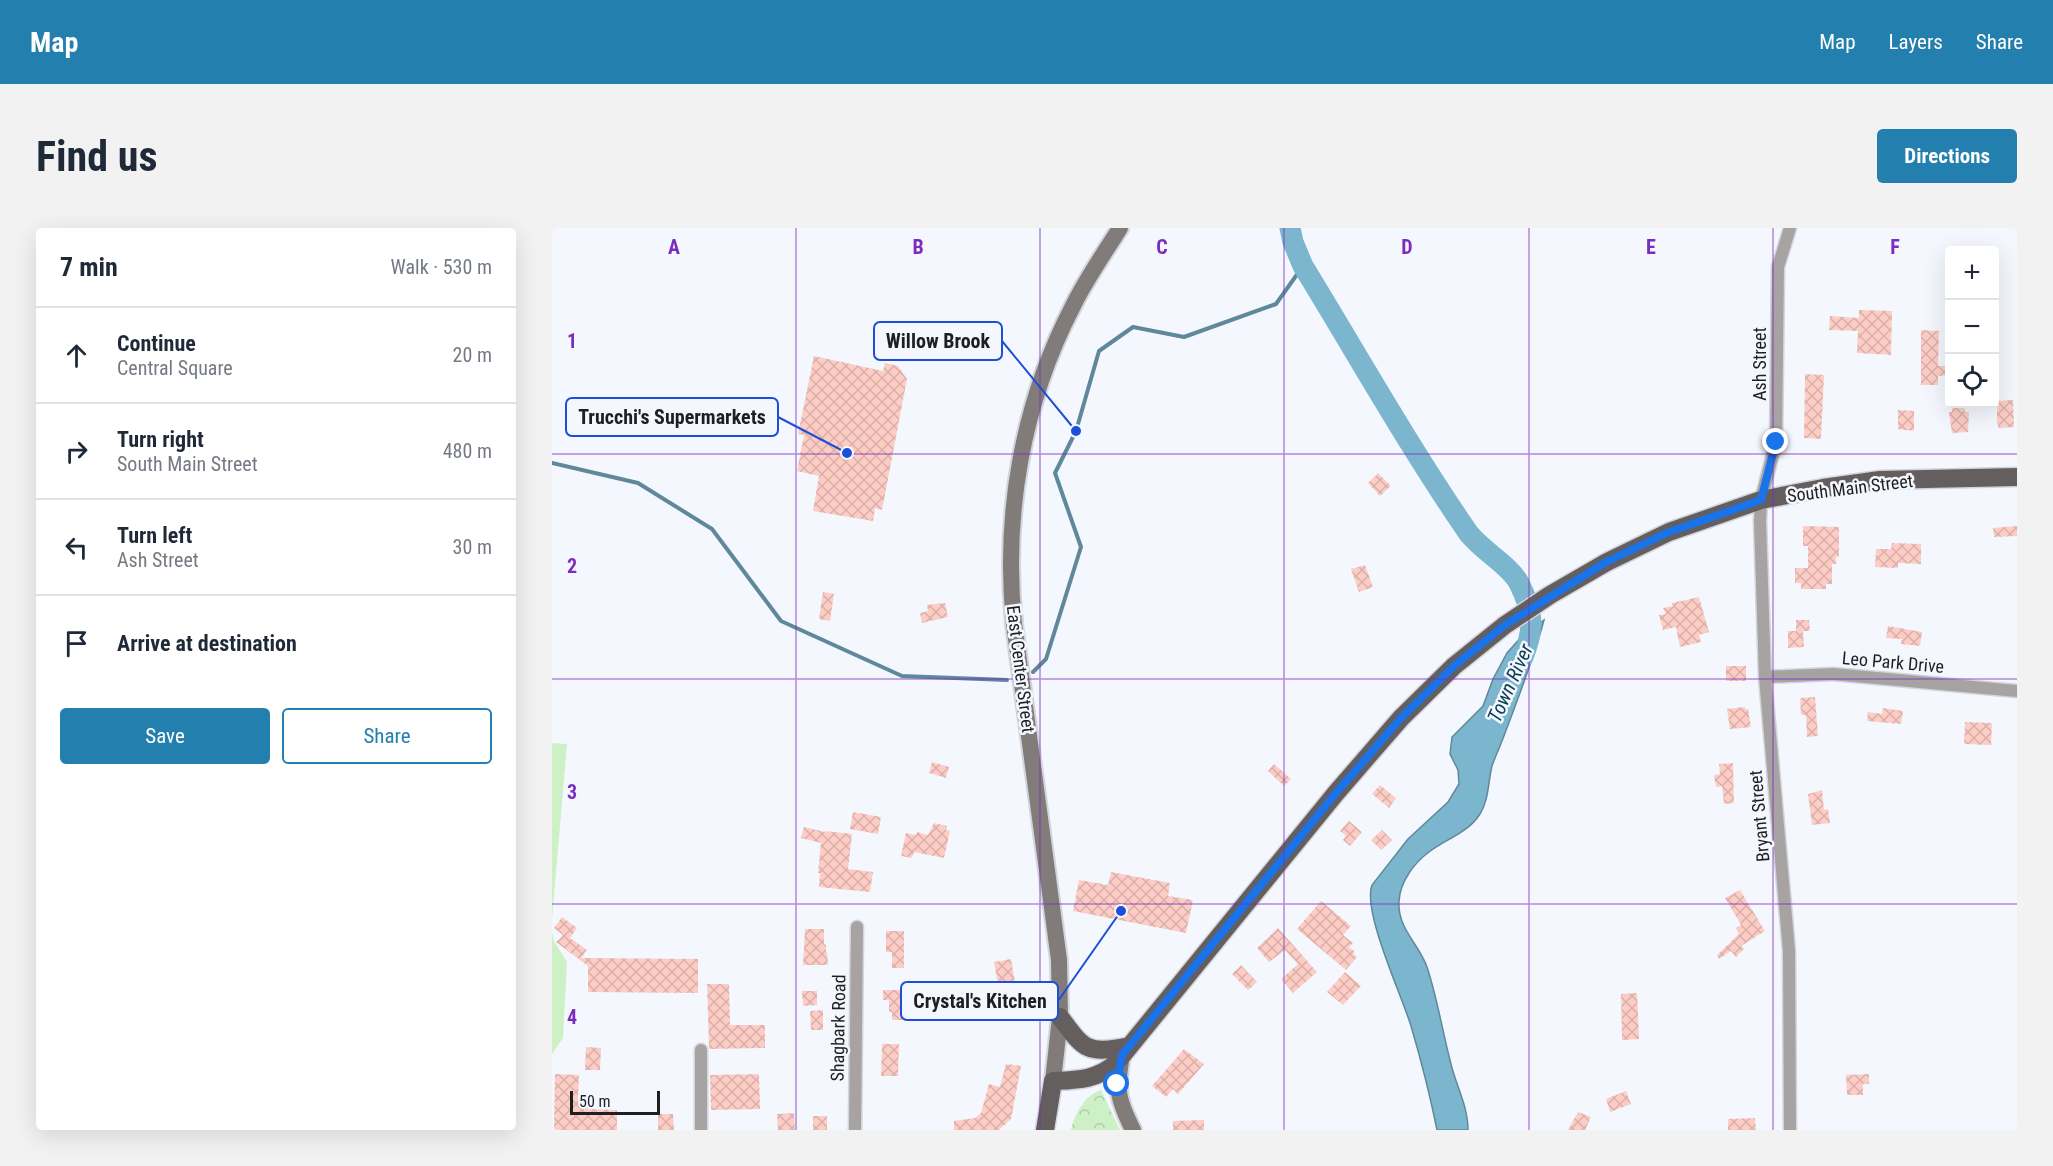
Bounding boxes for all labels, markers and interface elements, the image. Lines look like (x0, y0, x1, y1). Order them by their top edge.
text: Map (30, 26, 78, 59)
text: Map (1819, 30, 1856, 54)
text: Layers (1889, 30, 1943, 54)
text: Share (1976, 30, 2023, 54)
button: Directions (1877, 129, 2017, 183)
text: Find us (36, 132, 157, 181)
text: A (668, 235, 680, 259)
text: B (912, 235, 924, 259)
text: C (1156, 235, 1168, 259)
text: D (1401, 235, 1413, 259)
text: E (1646, 235, 1656, 259)
text: F (1890, 235, 1900, 259)
map controls (1945, 246, 1999, 408)
button: + (1945, 246, 1999, 300)
text: 7 min (60, 252, 118, 282)
text: Walk · 530 m (391, 255, 492, 279)
button: − (1945, 300, 1999, 354)
callout: Willow Brook (874, 322, 1002, 360)
street label: Ash Street (1749, 327, 1770, 401)
text: 1 (567, 329, 577, 353)
text: Willow Brook (886, 329, 991, 353)
text: Continue (117, 331, 196, 356)
icon: ahead (60, 339, 93, 372)
text: 20 m (453, 343, 492, 367)
button: locate (1945, 354, 1999, 408)
text: Central Square (117, 356, 233, 380)
callout: Trucchi's Supermarkets (566, 398, 778, 436)
text: Trucchi's Supermarkets (578, 405, 766, 429)
text: Turn right (117, 427, 204, 452)
route end (1762, 428, 1788, 454)
icon: right (60, 435, 93, 468)
text: 480 m (443, 439, 492, 463)
text: South Main Street (117, 452, 258, 476)
street label: South Main Street (1786, 470, 1914, 506)
text: Turn left (117, 523, 192, 548)
icon: left (60, 531, 93, 564)
text: 30 m (453, 535, 492, 559)
text: Ash Street (117, 548, 199, 572)
text: 2 (567, 554, 577, 578)
street label: East Center Street (1003, 604, 1039, 734)
icon: arrive (60, 627, 93, 660)
text: Arrive at destination (117, 631, 297, 656)
water label: Town River (1482, 639, 1538, 726)
street label: Leo Park Drive (1841, 647, 1945, 677)
button: Save (60, 708, 270, 764)
button: Share (282, 708, 492, 764)
street label: Bryant Street (1745, 769, 1773, 863)
text: 3 (567, 780, 577, 804)
street label: Shagbark Road (827, 974, 849, 1082)
callout: Crystal's Kitchen (901, 982, 1058, 1020)
text: Crystal's Kitchen (913, 989, 1047, 1013)
text: 4 (567, 1005, 577, 1029)
route start (1103, 1070, 1129, 1096)
scale bar (570, 1088, 660, 1116)
text: 50 m (579, 1092, 611, 1111)

